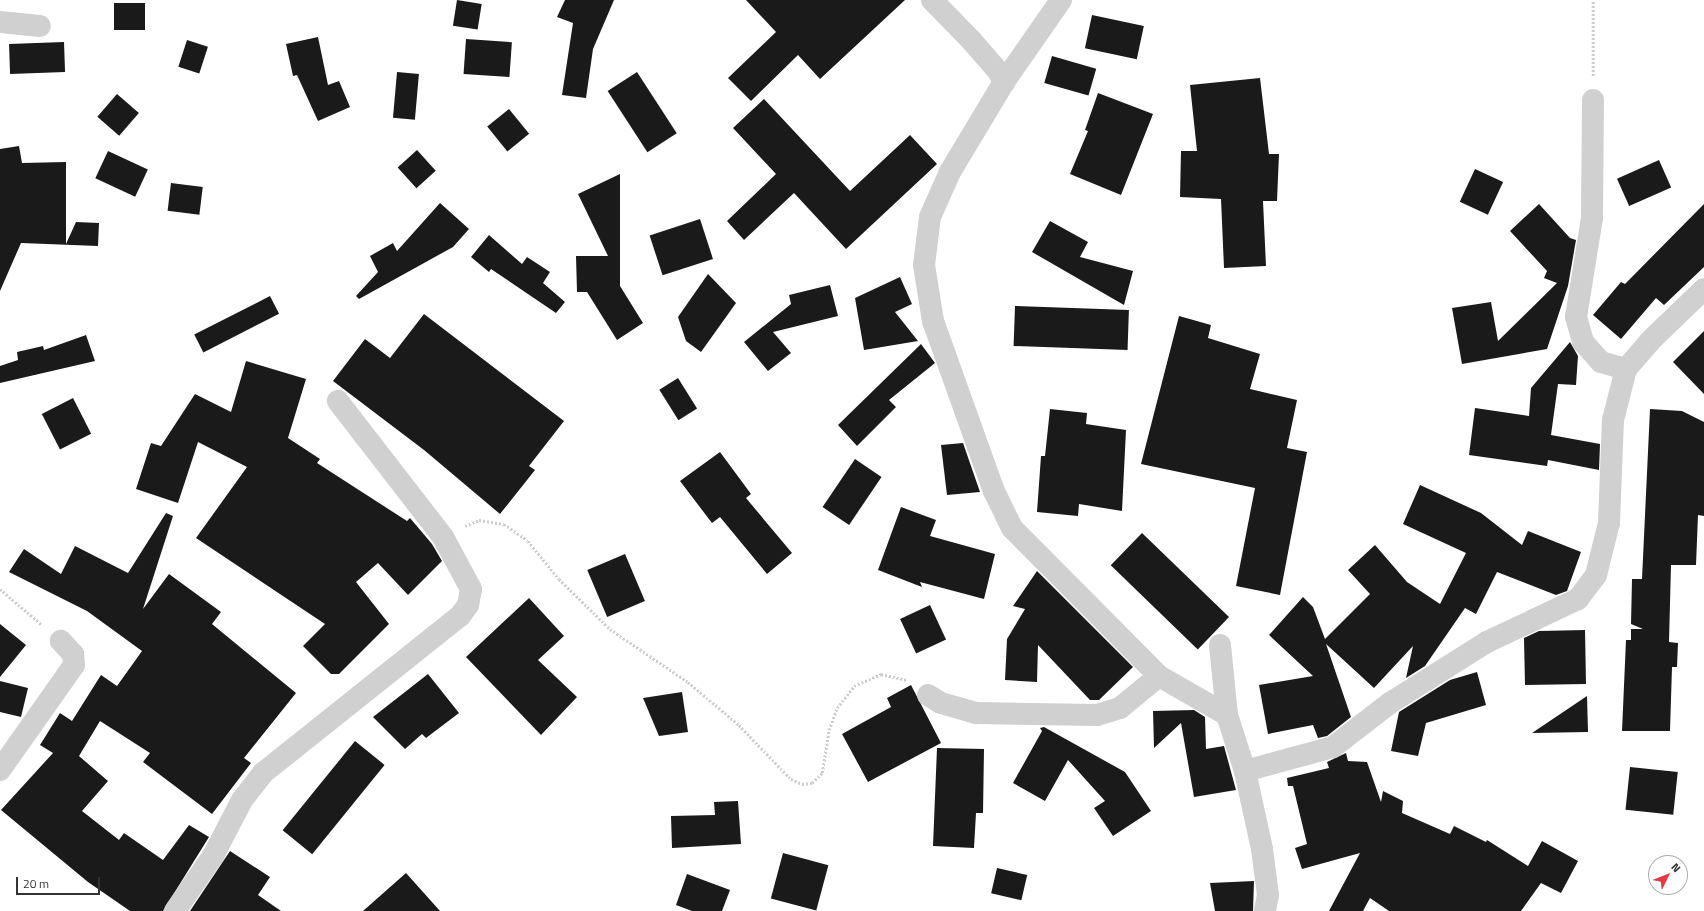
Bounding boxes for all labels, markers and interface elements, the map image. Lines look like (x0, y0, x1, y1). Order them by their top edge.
north arrow (1648, 855, 1688, 895)
text: N (1668, 859, 1684, 876)
scale bar (18, 869, 102, 895)
text: 20 m (23, 874, 49, 893)

